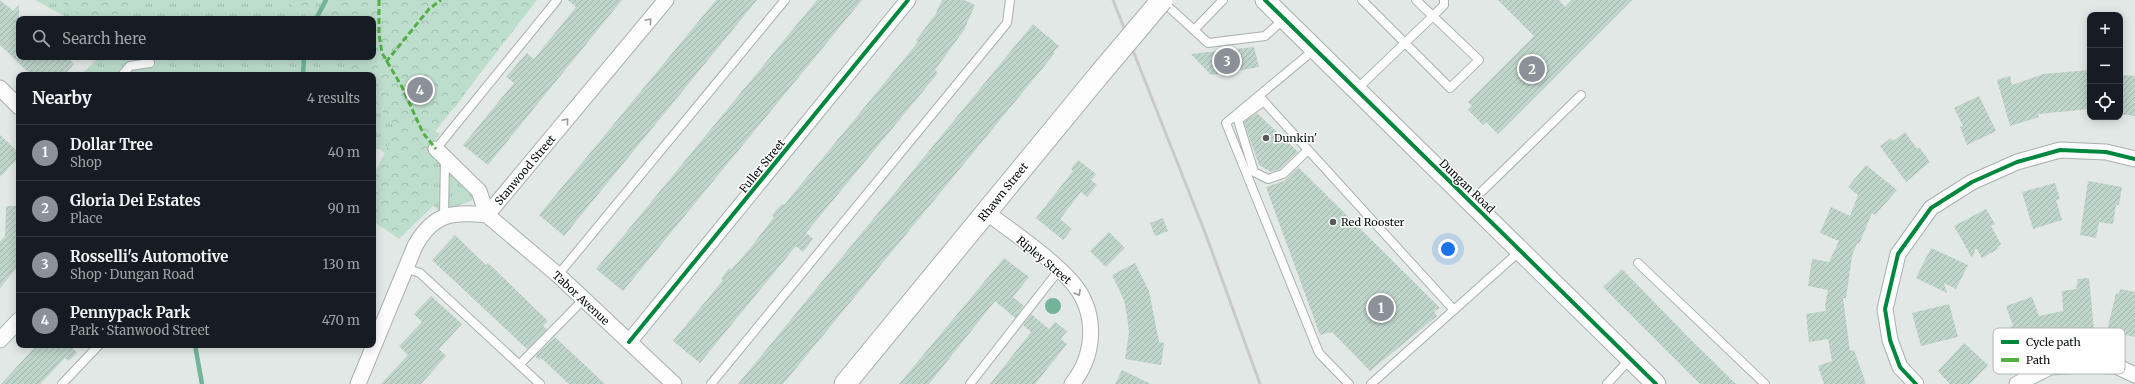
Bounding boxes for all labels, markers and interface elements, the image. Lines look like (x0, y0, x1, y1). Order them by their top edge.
map controls (2087, 12, 2123, 120)
button: + (2087, 12, 2123, 48)
search box (16, 16, 376, 60)
one-way arrow (645, 18, 652, 25)
icon: search (30, 27, 52, 49)
text: Search here (62, 29, 146, 48)
pin: 3 (1214, 46, 1240, 76)
button: − (2087, 48, 2123, 84)
pin: 2 (1519, 54, 1545, 84)
pin: 4 (407, 75, 433, 105)
button: locate (2087, 84, 2123, 120)
text: Nearby (32, 87, 92, 109)
text: 4 results (307, 90, 360, 107)
one-way arrow (562, 118, 569, 125)
place label: Dunkin' (1274, 131, 1317, 145)
street label: Stanwood Street (492, 132, 559, 208)
marker: Dunkin' (1261, 133, 1271, 143)
text: Dollar Tree (70, 135, 153, 154)
street label: Fuller Street (736, 136, 788, 196)
text: 1 (42, 144, 48, 161)
text: 40 m (328, 144, 360, 161)
text: Shop (70, 154, 102, 171)
street label: Dungan Road (1436, 156, 1498, 216)
street label: Rhawn Street (975, 159, 1031, 224)
text: Gloria Dei Estates (70, 191, 201, 210)
text: 2 (41, 200, 49, 217)
text: 90 m (328, 200, 360, 217)
text: Place (70, 210, 103, 227)
place label: Red Rooster (1341, 215, 1405, 229)
marker: Red Rooster (1328, 217, 1338, 227)
street label: Ripley Street (1014, 233, 1075, 287)
your location (1438, 239, 1458, 259)
text: Rosselli's Automotive (70, 247, 228, 266)
text: 3 (41, 256, 49, 273)
text: 130 m (323, 256, 360, 273)
text: Shop · Dungan Road (70, 266, 194, 283)
street label: Tabor Avenue (550, 268, 613, 328)
one-way arrow (1074, 289, 1081, 296)
pin: 1 (1368, 293, 1394, 323)
text: Pennypack Park (70, 303, 190, 322)
text: 4 (41, 312, 49, 329)
text: 470 m (322, 312, 360, 329)
text: Park · Stanwood Street (70, 322, 210, 339)
legend (1993, 328, 2125, 374)
text: Cycle path (2026, 335, 2081, 349)
text: Path (2026, 353, 2051, 367)

